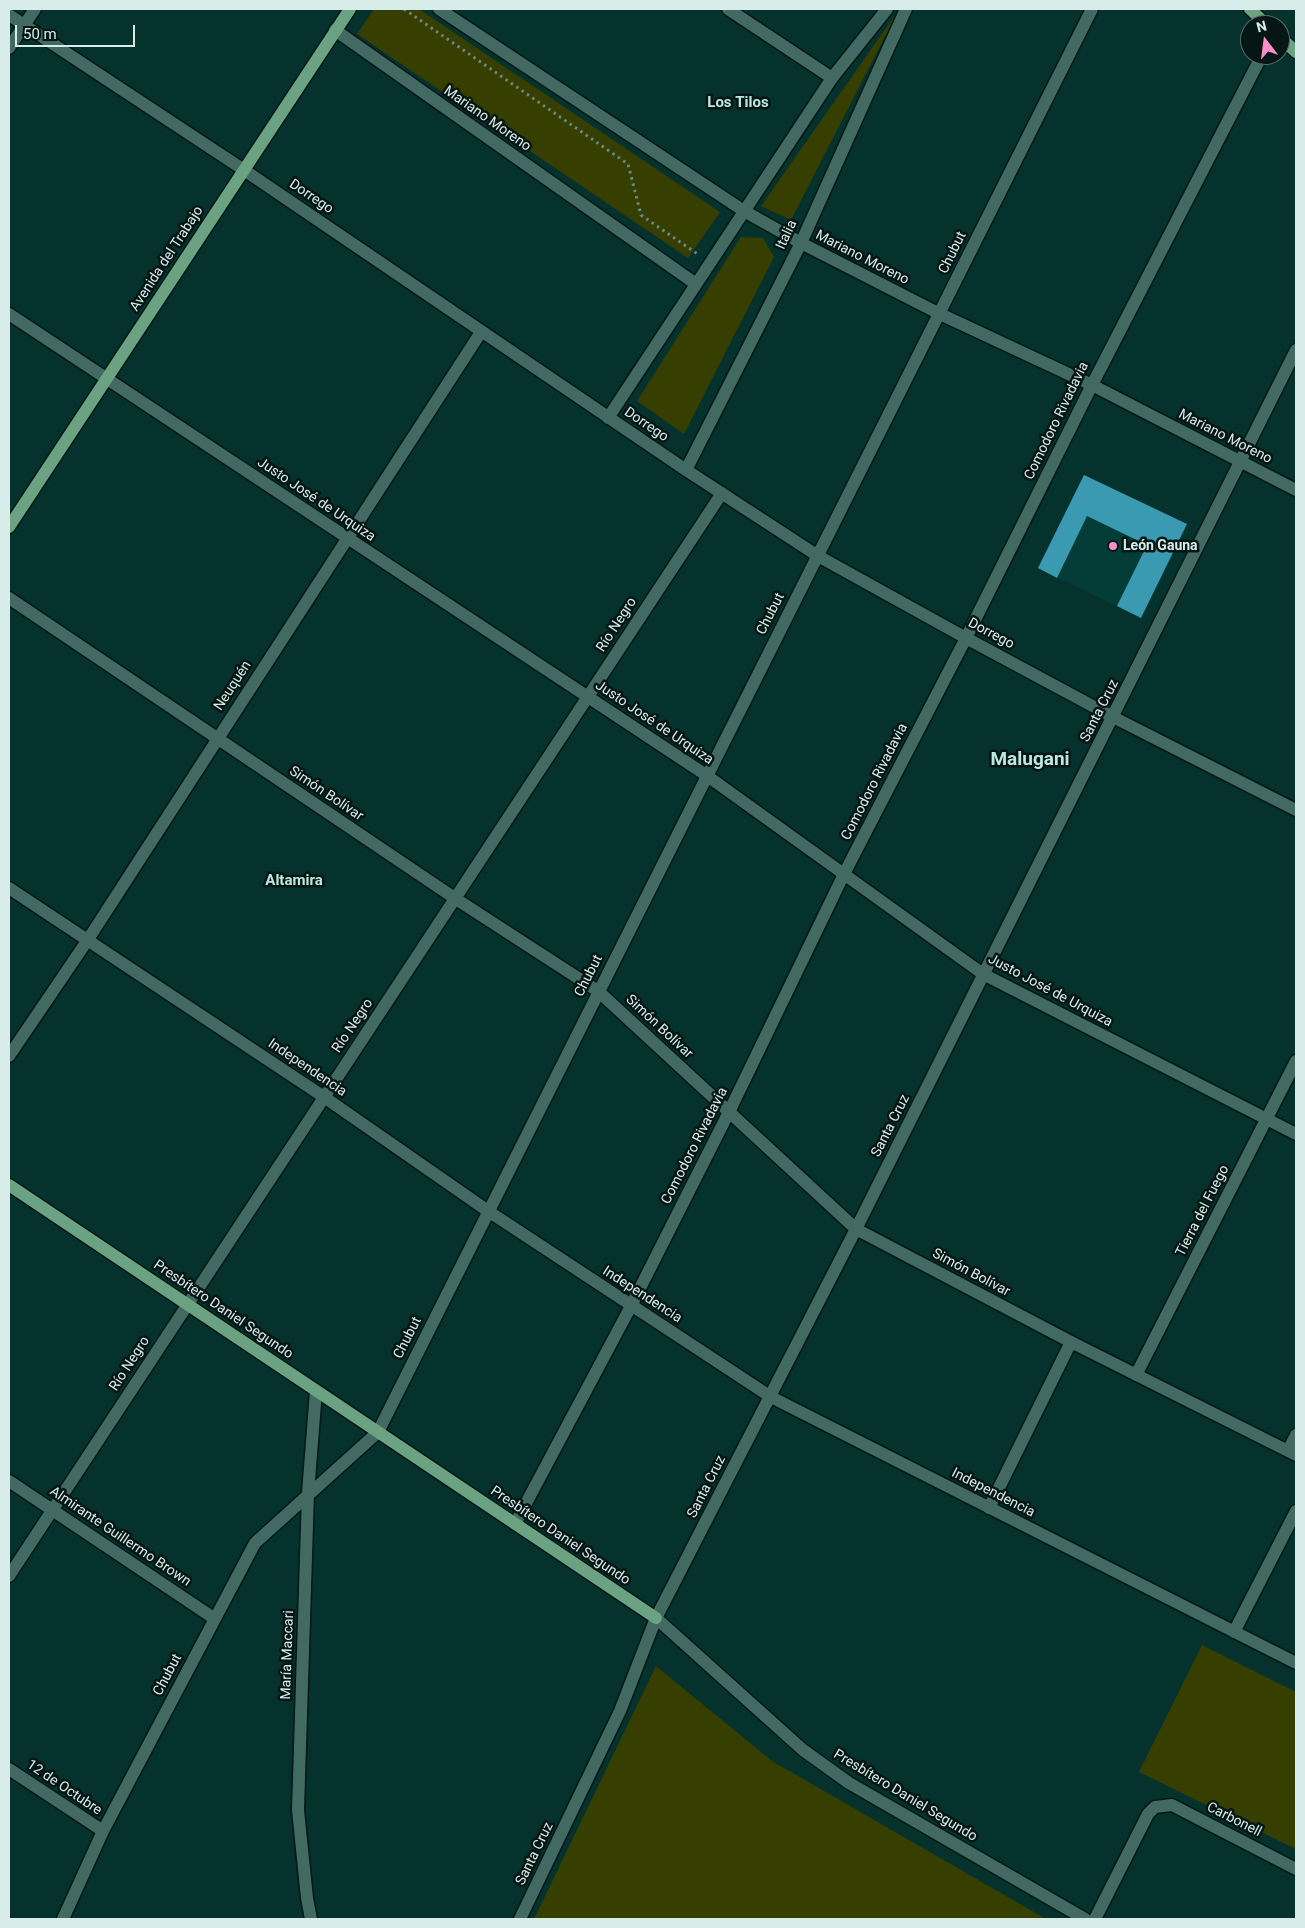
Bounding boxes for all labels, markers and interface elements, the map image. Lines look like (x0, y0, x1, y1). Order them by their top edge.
scale bar (18, 15, 138, 47)
north arrow (1240, 15, 1290, 65)
text: N (1255, 17, 1268, 35)
text: 50 m (23, 25, 57, 43)
street label: Mariano Moreno (440, 83, 534, 155)
district label: Los Tilos (707, 94, 769, 112)
street label: Dorrego (286, 176, 336, 218)
street label: Avenida del Trabajo (127, 203, 207, 315)
street label: Italia (773, 218, 801, 252)
street label: Mariano Moreno (812, 227, 912, 289)
street label: Chubut (936, 229, 970, 277)
street label: Comodoro Rivadavia (1021, 359, 1093, 483)
street label: Dorrego (621, 404, 671, 446)
street label: Mariano Moreno (1175, 406, 1275, 468)
street label: Justo José de Urquiza (254, 454, 378, 546)
place label: León Gauna (1123, 538, 1198, 554)
marker: León Gauna (1107, 540, 1119, 552)
street label: Chubut (753, 590, 789, 638)
street label: Río Negro (593, 595, 641, 655)
street label: Dorrego (965, 615, 1017, 653)
street label: Neuquén (211, 658, 255, 714)
street label: Justo José de Urquiza (592, 677, 716, 769)
street label: Santa Cruz (1077, 677, 1123, 745)
street label: Comodoro Rivadavia (838, 721, 912, 843)
district label: Malugani (990, 749, 1070, 771)
street label: Simón Bolívar (286, 763, 366, 825)
district label: Altamira (265, 872, 323, 890)
street label: Justo José de Urquiza (985, 951, 1115, 1031)
street label: Chubut (571, 952, 607, 1000)
street label: Simón Bolívar (622, 992, 696, 1062)
street label: Río Negro (329, 996, 377, 1056)
street label: Independencia (264, 1036, 350, 1100)
street label: Comodoro Rivadavia (658, 1085, 732, 1207)
street label: Santa Cruz (868, 1092, 914, 1160)
street label: Tierra del Fuego (1173, 1163, 1233, 1259)
street label: Simón Bolívar (929, 1245, 1013, 1301)
street label: Presbítero Daniel Segundo (150, 1257, 296, 1363)
street label: Independencia (599, 1263, 685, 1327)
street label: Chubut (390, 1314, 426, 1362)
street label: Río Negro (106, 1334, 154, 1394)
street label: Santa Cruz (684, 1453, 730, 1521)
street label: Independencia (949, 1465, 1037, 1521)
street label: Almirante Guillermo Brown (46, 1483, 194, 1591)
street label: Presbítero Daniel Segundo (487, 1483, 633, 1589)
street label: María Maccari (278, 1610, 298, 1700)
street label: Chubut (150, 1651, 186, 1699)
street label: Presbítero Daniel Segundo (830, 1746, 980, 1846)
street label: 12 de Octubre (23, 1757, 105, 1819)
street label: Carbonell (1204, 1799, 1264, 1841)
street label: Santa Cruz (513, 1820, 557, 1888)

